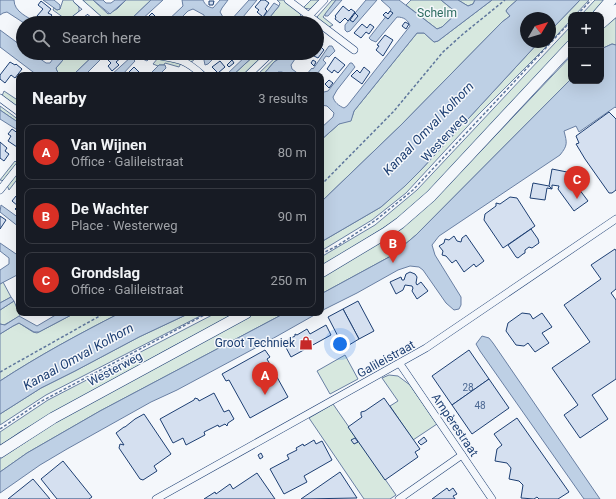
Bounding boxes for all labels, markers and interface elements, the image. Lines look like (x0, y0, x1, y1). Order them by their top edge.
park label: Schelm (417, 6, 457, 20)
north arrow (520, 12, 556, 48)
map controls (568, 12, 604, 84)
button: + (568, 12, 604, 48)
search box (16, 16, 324, 60)
icon: search (30, 27, 52, 49)
text: Search here (62, 29, 141, 47)
button: − (568, 48, 604, 84)
water label: Kanaal Omval Kolhorn (380, 79, 477, 178)
text: Nearby (32, 88, 87, 108)
text: 3 results (258, 91, 308, 106)
street label: Westerweg (419, 111, 469, 165)
text: Van Wijnen (71, 136, 147, 154)
text: A (42, 145, 50, 160)
text: 80 m (278, 145, 307, 160)
text: Office · Galileistraat (71, 154, 184, 169)
pin: C (564, 166, 590, 199)
text: De Wachter (71, 200, 148, 218)
text: B (42, 209, 50, 224)
text: 90 m (278, 209, 307, 224)
text: Place · Westerweg (71, 218, 178, 233)
pin: B (380, 230, 406, 263)
text: Grondslag (71, 264, 140, 282)
text: C (42, 273, 50, 288)
text: 250 m (270, 273, 307, 288)
text: Office · Galileistraat (71, 282, 184, 297)
water label: Kanaal Omval Kolhorn (20, 320, 136, 393)
your location (330, 334, 350, 354)
shop icon: Groot Techniek (298, 335, 314, 351)
place label: Groot Techniek (215, 336, 296, 350)
street label: Galileistraat (355, 337, 417, 381)
street label: Westerweg (85, 349, 145, 389)
pin: A (252, 362, 278, 395)
house number: 28 (462, 382, 474, 393)
street label: Ampèrestraat (429, 391, 481, 459)
house number: 48 (474, 400, 486, 411)

